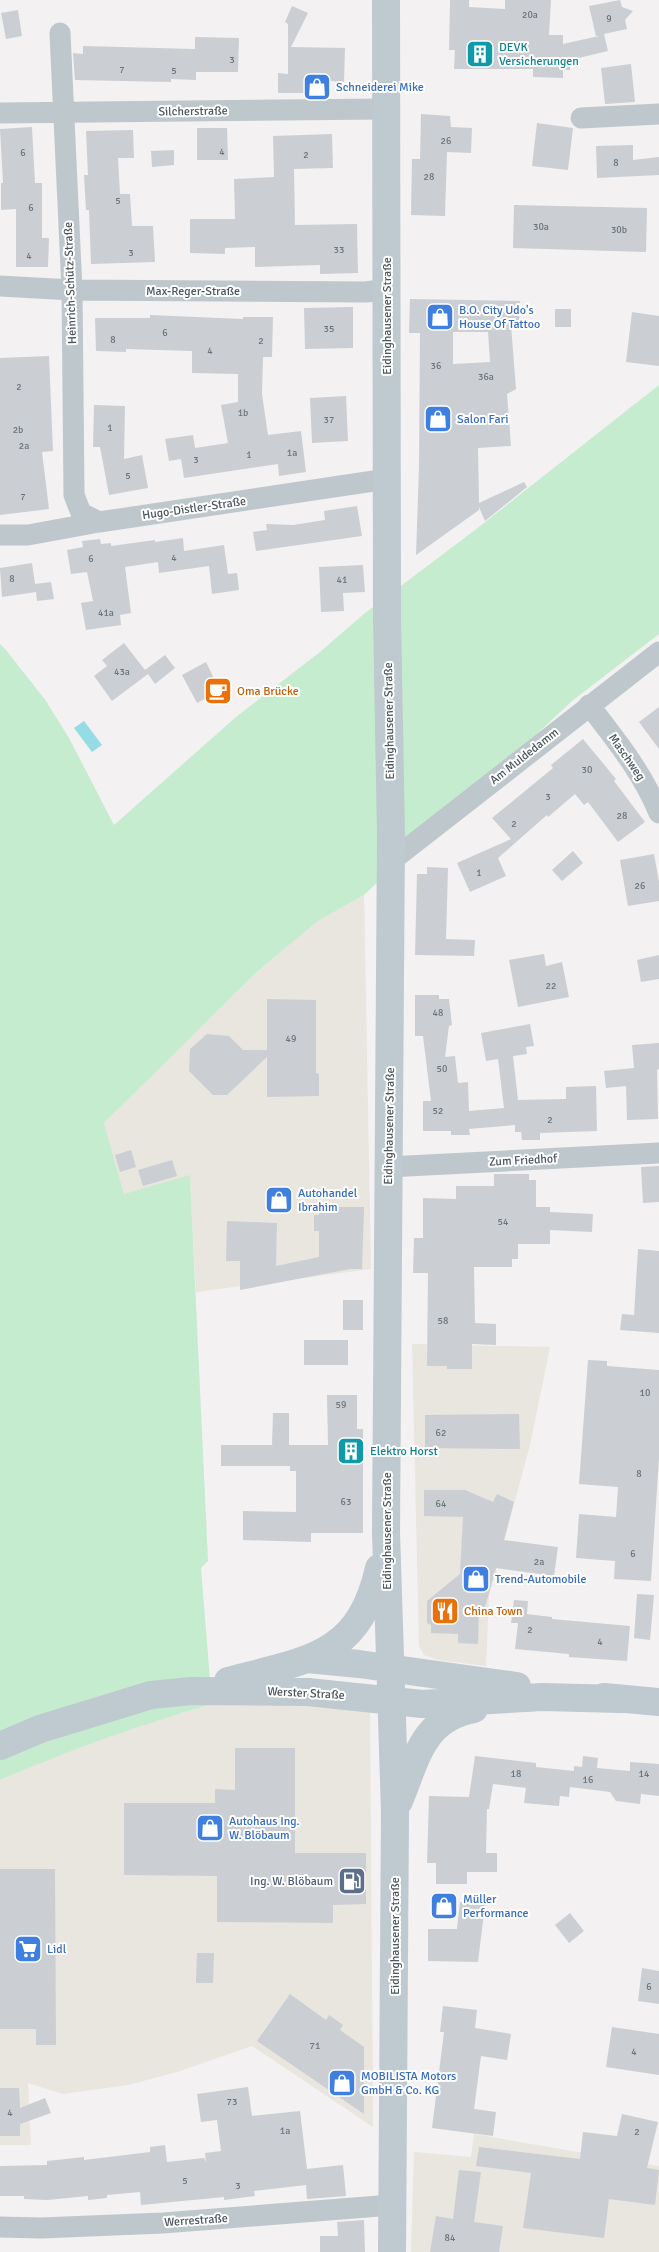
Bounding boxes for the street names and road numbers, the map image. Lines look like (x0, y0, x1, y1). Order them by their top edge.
street label: Silcherstraße (158, 103, 228, 120)
street label: Heinrich-Schütz-Straße (61, 222, 80, 344)
street label: Eidinghausener Straße (380, 257, 395, 375)
street label: Max-Reger-Straße (146, 284, 240, 299)
street label: Hugo-Distler-Straße (141, 494, 247, 523)
street label: Eidinghausener Straße (381, 662, 398, 780)
street label: Am Muldedamm (487, 725, 562, 788)
street label: Maschweg (605, 731, 648, 784)
street label: Eidinghausener Straße (381, 1067, 398, 1185)
street label: Zum Friedhof (489, 1151, 558, 1170)
street label: Eidinghausener Straße (380, 1472, 395, 1590)
street label: Werster Straße (267, 1684, 345, 1703)
street label: Eidinghausener Straße (388, 1877, 403, 1995)
street label: Werrestraße (164, 2211, 228, 2230)

